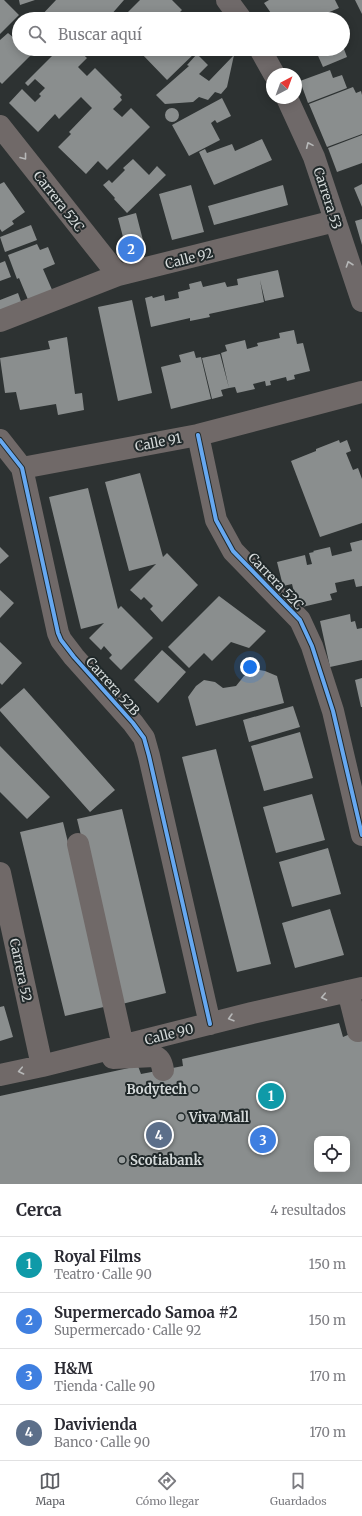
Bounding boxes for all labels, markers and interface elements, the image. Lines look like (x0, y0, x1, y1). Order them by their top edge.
search box (12, 12, 350, 56)
icon: search (26, 23, 48, 45)
text: Buscar aquí (58, 25, 142, 44)
north arrow (266, 68, 302, 104)
one-way arrow (305, 141, 313, 148)
one-way arrow (20, 152, 27, 159)
street label: Carrera 53 (310, 165, 345, 231)
street label: Carrera 52C (30, 167, 88, 235)
pin: 2 (118, 234, 144, 264)
street label: Calle 92 (163, 244, 215, 273)
one-way arrow (346, 261, 354, 268)
street label: Calle 91 (133, 430, 183, 455)
street label: Carrera 52C (244, 549, 307, 613)
street label: Carrera 52B (82, 654, 144, 719)
your location (240, 657, 260, 677)
street label: Carrera 52 (6, 937, 36, 1004)
one-way arrow (321, 992, 327, 1000)
one-way arrow (228, 1013, 235, 1022)
street label: Calle 90 (143, 1020, 195, 1049)
one-way arrow (18, 1066, 24, 1074)
place label: Bodytech (126, 1081, 187, 1098)
pin: 1 (258, 1081, 284, 1111)
marker: Bodytech (190, 1084, 200, 1094)
place label: Viva Mall (188, 1109, 249, 1126)
marker: Viva Mall (176, 1112, 186, 1122)
pin: 4 (146, 1120, 172, 1150)
pin: 3 (250, 1125, 276, 1155)
map controls (314, 1136, 350, 1172)
button: locate (314, 1136, 350, 1172)
place label: Scotiabank (130, 1152, 202, 1169)
marker: Scotiabank (117, 1155, 127, 1165)
text: Cerca (16, 1199, 62, 1221)
text: 4 resultados (270, 1202, 346, 1219)
text: Royal Films (54, 1247, 141, 1266)
text: 1 (26, 1256, 32, 1273)
text: 150 m (309, 1256, 346, 1273)
text: Teatro · Calle 90 (54, 1266, 152, 1283)
text: Supermercado Samoa #2 (54, 1303, 237, 1322)
text: 2 (25, 1312, 33, 1329)
text: 150 m (309, 1312, 346, 1329)
text: Supermercado · Calle 92 (54, 1322, 201, 1339)
text: H&M (54, 1359, 93, 1378)
text: 3 (25, 1368, 33, 1385)
text: 170 m (309, 1368, 346, 1385)
text: Tienda · Calle 90 (54, 1378, 155, 1395)
text: Davivienda (54, 1415, 137, 1434)
text: 4 (25, 1424, 33, 1441)
text: 170 m (309, 1424, 346, 1441)
text: Banco · Calle 90 (54, 1434, 150, 1451)
tab: Mapa (35, 1470, 65, 1508)
tab: Cómo llegar (136, 1470, 199, 1508)
tab: Guardados (270, 1470, 327, 1508)

